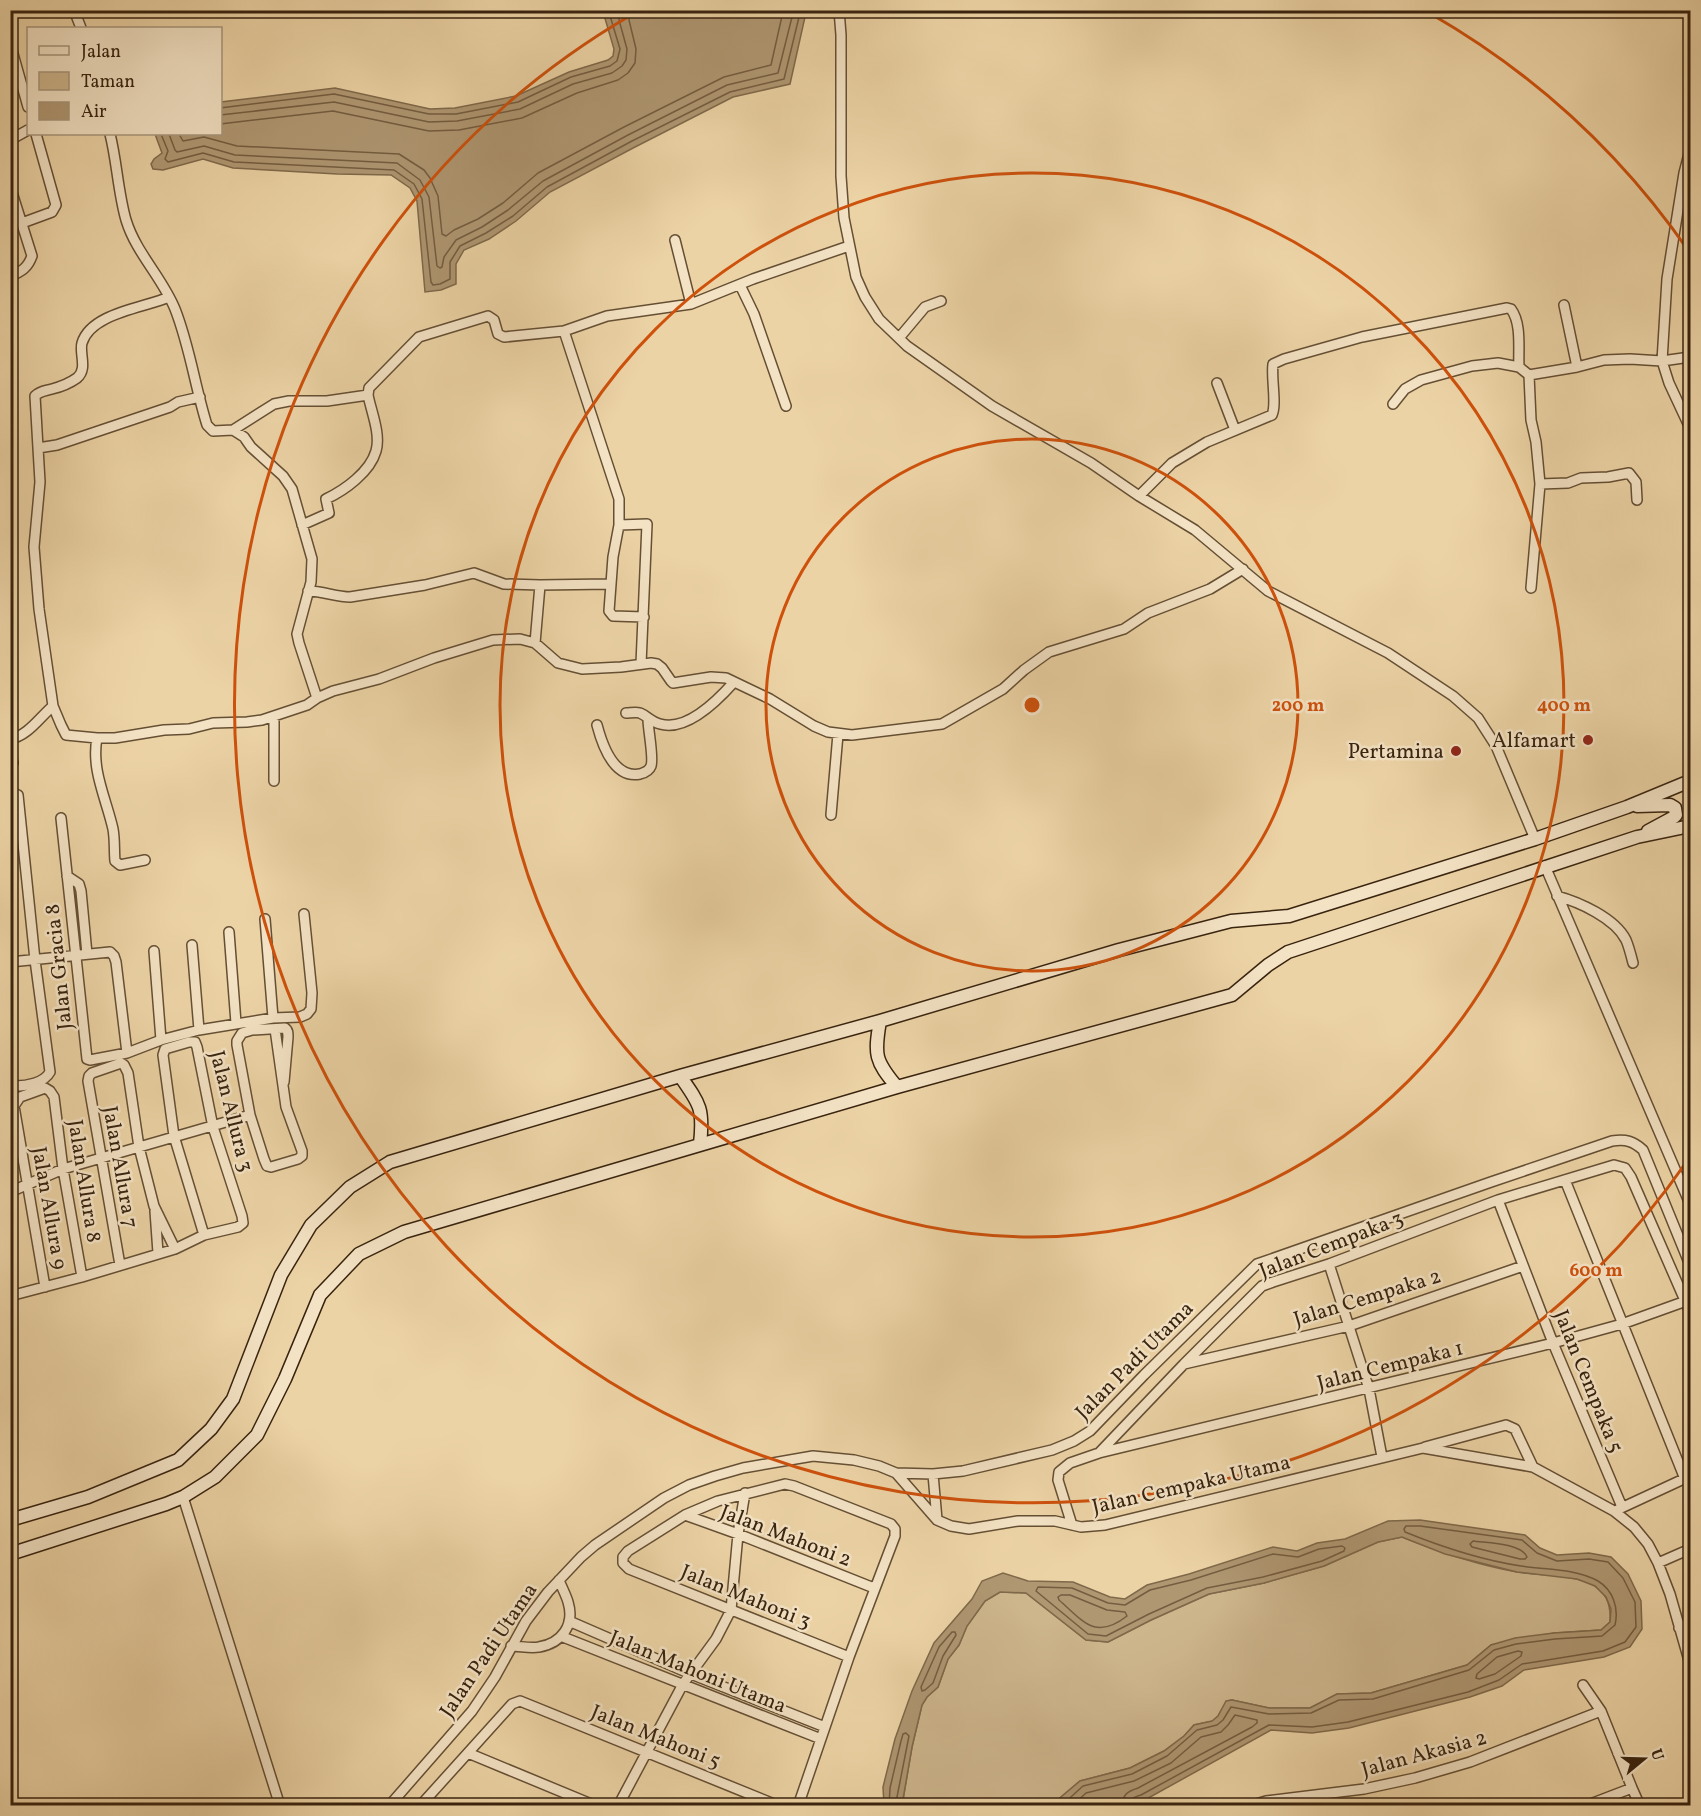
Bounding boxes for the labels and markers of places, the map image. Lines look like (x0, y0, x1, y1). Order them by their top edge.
centre of rings (1022, 695, 1042, 715)
place label: Alfamart (1492, 727, 1576, 756)
marker: Alfamart (1581, 733, 1595, 747)
place label: Pertamina (1348, 738, 1444, 767)
marker: Pertamina (1449, 744, 1463, 758)

